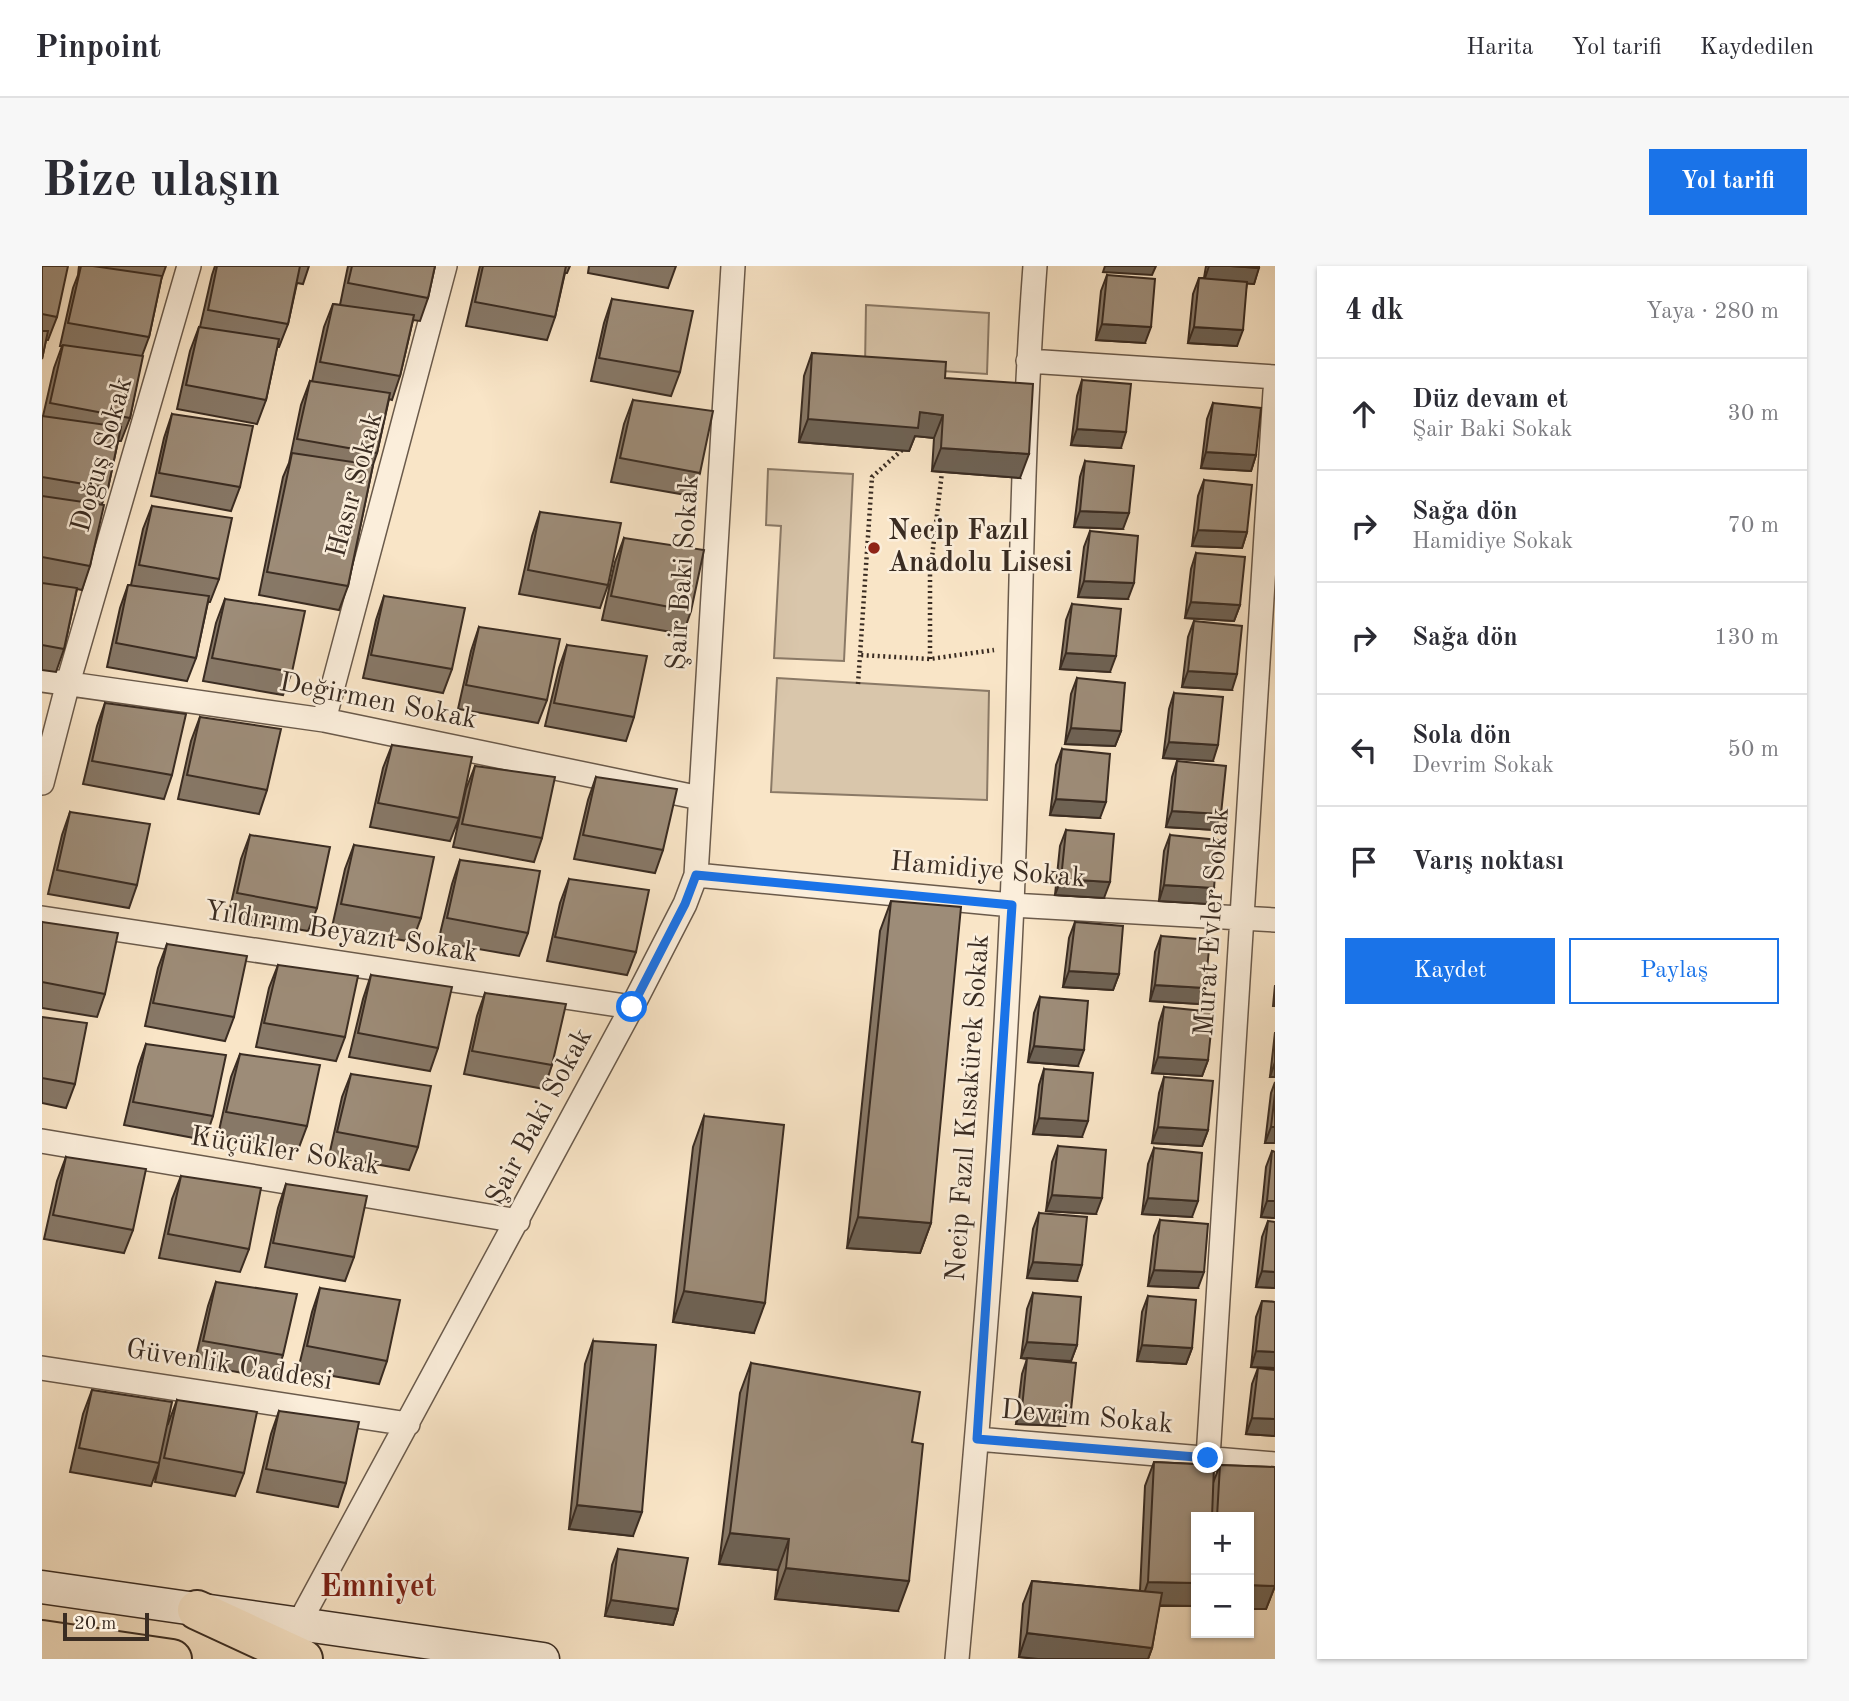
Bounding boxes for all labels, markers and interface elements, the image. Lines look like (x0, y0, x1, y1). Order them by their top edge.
text: Pinpoint (35, 32, 161, 65)
text: Harita (1466, 36, 1534, 60)
text: Yol tarifi (1572, 36, 1662, 60)
text: Kaydedilen (1700, 36, 1814, 60)
button: Yol tarifi (1649, 149, 1807, 215)
text: Bize ulaşın (42, 158, 280, 207)
text: 4 dk (1345, 296, 1404, 326)
text: Yaya · 280 m (1646, 300, 1779, 323)
street label: Doğuş Sokak (67, 374, 139, 536)
text: Düz devam et (1412, 387, 1568, 413)
icon: ahead (1345, 395, 1383, 433)
text: 30 m (1728, 402, 1779, 425)
street label: Hasır Sokak (323, 409, 389, 561)
text: Şair Baki Sokak (1412, 418, 1573, 441)
street label: Şair Baki Sokak (663, 475, 705, 671)
text: Sağa dön (1412, 499, 1518, 525)
icon: right (1345, 507, 1383, 545)
text: 70 m (1728, 514, 1779, 537)
place label: Necip Fazıl Anadolu Lisesi (888, 518, 1073, 578)
text: Hamidiye Sokak (1412, 530, 1573, 553)
marker: Necip Fazıl Anadolu Lisesi (866, 540, 882, 556)
icon: right (1345, 619, 1383, 657)
text: Sağa dön (1412, 625, 1518, 651)
text: 130 m (1714, 626, 1779, 649)
street label: Değirmen Sokak (277, 669, 479, 735)
text: Sola dön (1412, 723, 1511, 749)
icon: left (1345, 731, 1383, 769)
text: 50 m (1728, 738, 1779, 761)
text: Devrim Sokak (1412, 754, 1554, 777)
street label: Murat Evler Sokak (1191, 807, 1235, 1037)
icon: arrive (1345, 843, 1383, 881)
street label: Hamidiye Sokak (889, 848, 1087, 894)
text: Varış noktası (1412, 849, 1564, 875)
street label: Yıldırım Beyazıt Sokak (202, 898, 480, 968)
street label: Necip Fazıl Kısakürek Sokak (943, 933, 995, 1283)
button: Kaydet (1345, 938, 1555, 1004)
button: Paylaş (1569, 938, 1779, 1004)
route start (616, 991, 647, 1022)
street label: Şair Baki Sokak (482, 1024, 598, 1210)
street label: Küçükler Sokak (188, 1123, 382, 1181)
street label: Güvenlik Caddesi (124, 1336, 334, 1396)
street label: Devrim Sokak (1000, 1397, 1174, 1439)
route end (1192, 1442, 1223, 1473)
map controls (1191, 1512, 1254, 1638)
button: + (1191, 1512, 1254, 1575)
district label: Emniyet (320, 1572, 436, 1604)
button: − (1191, 1575, 1254, 1638)
scale bar (63, 1610, 149, 1642)
text: 20 m (74, 1615, 116, 1634)

